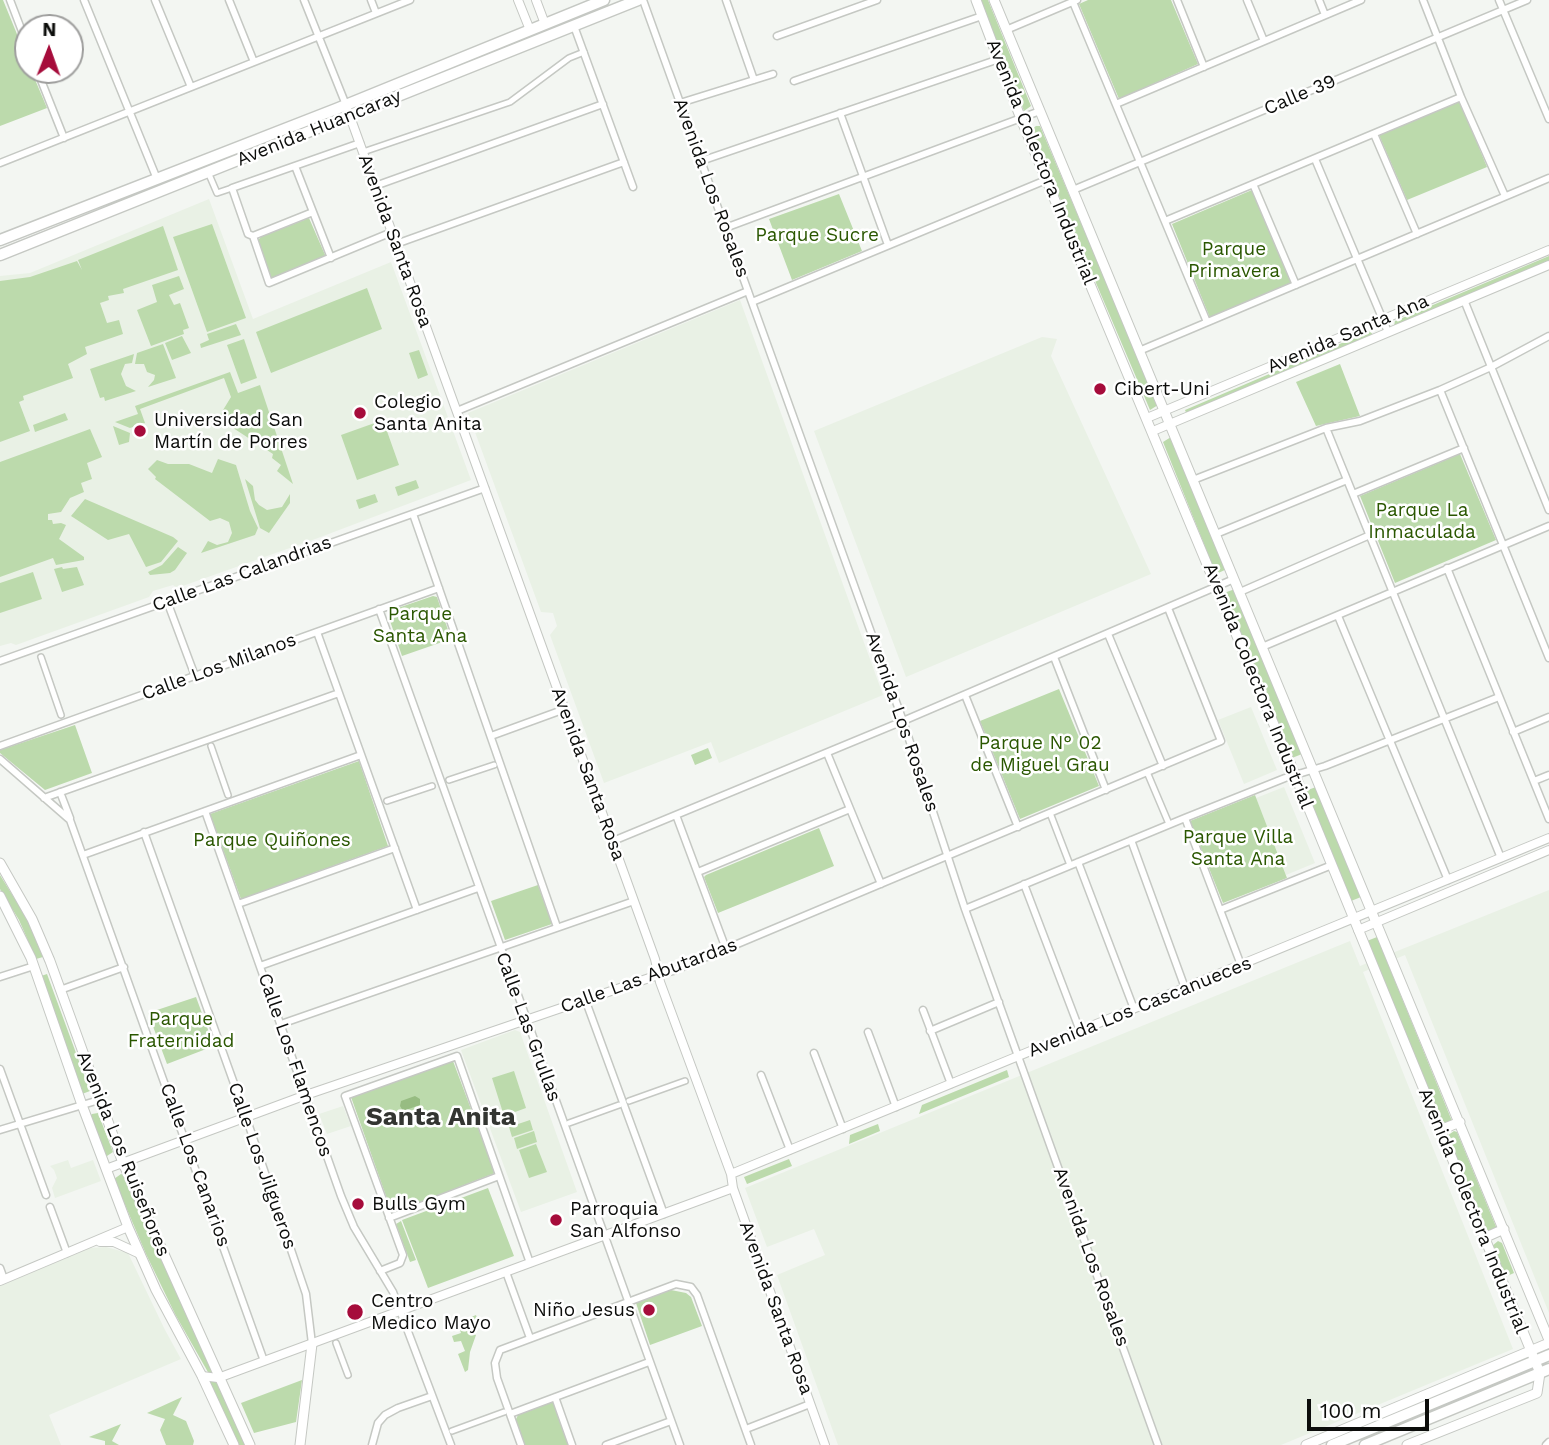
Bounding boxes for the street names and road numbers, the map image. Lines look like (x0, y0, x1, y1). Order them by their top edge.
street label: Avenida Colectora Industrial (981, 36, 1101, 288)
street label: Calle 39 (1261, 70, 1339, 120)
street label: Avenida Huancaray (233, 85, 405, 171)
street label: Avenida Los Rosales (668, 95, 754, 281)
street label: Avenida Santa Rosa (353, 151, 437, 331)
street label: Avenida Santa Ana (1264, 290, 1432, 378)
street label: Calle Las Calandrias (149, 531, 335, 617)
street label: Avenida Colectora Industrial (1198, 560, 1318, 812)
street label: Calle Los Milanos (139, 628, 299, 706)
street label: Avenida Los Rosales (860, 629, 944, 815)
street label: Avenida Santa Rosa (546, 684, 630, 864)
street label: Calle Las Abutardas (557, 933, 741, 1019)
street label: Calle Las Grullas (490, 949, 566, 1105)
street label: Avenida Los Cascanueces (1025, 952, 1255, 1062)
street label: Calle Los Flamencos (253, 970, 337, 1160)
street label: Avenida Los Ruiseñores (71, 1048, 175, 1260)
street label: Calle Los Canarios (155, 1080, 235, 1250)
street label: Calle Los Jilgueros (223, 1080, 301, 1252)
street label: Avenida Colectora Industrial (1413, 1085, 1533, 1337)
street label: Avenida Los Rosales (1048, 1164, 1134, 1350)
street label: Avenida Santa Rosa (734, 1218, 818, 1398)

